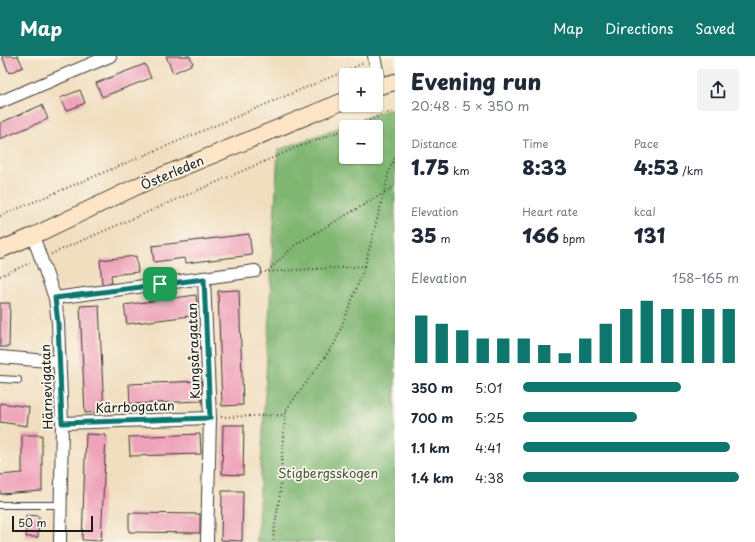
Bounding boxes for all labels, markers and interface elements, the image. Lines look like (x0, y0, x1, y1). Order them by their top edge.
text: Map (20, 14, 62, 42)
text: Map (553, 18, 583, 39)
text: Directions (605, 18, 673, 39)
text: Saved (695, 18, 735, 39)
text: Evening run (411, 64, 541, 97)
map controls (339, 68, 383, 164)
button: + (339, 68, 383, 112)
button: share (697, 69, 739, 111)
text: 20:48 · 5 × 350 m (411, 96, 529, 115)
button: − (339, 120, 383, 164)
text: Distance (411, 135, 457, 152)
text: Time (522, 135, 548, 152)
text: Pace (634, 135, 658, 152)
street label: Österleden (137, 150, 207, 194)
text: 1.75 (411, 152, 449, 182)
text: 8:33 (522, 152, 567, 182)
text: 4:53 (634, 152, 679, 182)
text: km (449, 162, 470, 179)
text: /km (679, 162, 703, 179)
text: Elevation (411, 203, 458, 220)
text: Heart rate (522, 203, 578, 220)
text: kcal (634, 203, 656, 220)
text: 35 (411, 220, 437, 250)
text: 166 (522, 220, 559, 250)
text: 131 (634, 220, 665, 250)
text: m (437, 230, 450, 247)
text: bpm (559, 230, 585, 247)
pin (143, 267, 177, 301)
text: Elevation (411, 268, 467, 287)
text: 158–165 m (672, 268, 739, 287)
icon: arrive (149, 273, 171, 295)
street label: Kungsåragatan (182, 303, 204, 399)
street label: Härnevigatan (35, 344, 57, 430)
text: 350 m (411, 378, 453, 397)
text: 5:01 (475, 378, 502, 397)
street label: Kärrbogatan (95, 395, 175, 417)
text: 700 m (411, 408, 453, 427)
text: 5:25 (475, 408, 504, 427)
text: 1.1 km (411, 438, 450, 457)
text: 4:41 (475, 438, 501, 457)
park label: Stigbergsskogen (278, 463, 378, 482)
text: 1.4 km (411, 468, 454, 487)
text: 4:38 (475, 468, 504, 487)
scale bar (12, 514, 93, 533)
text: 50 m (18, 514, 47, 531)

